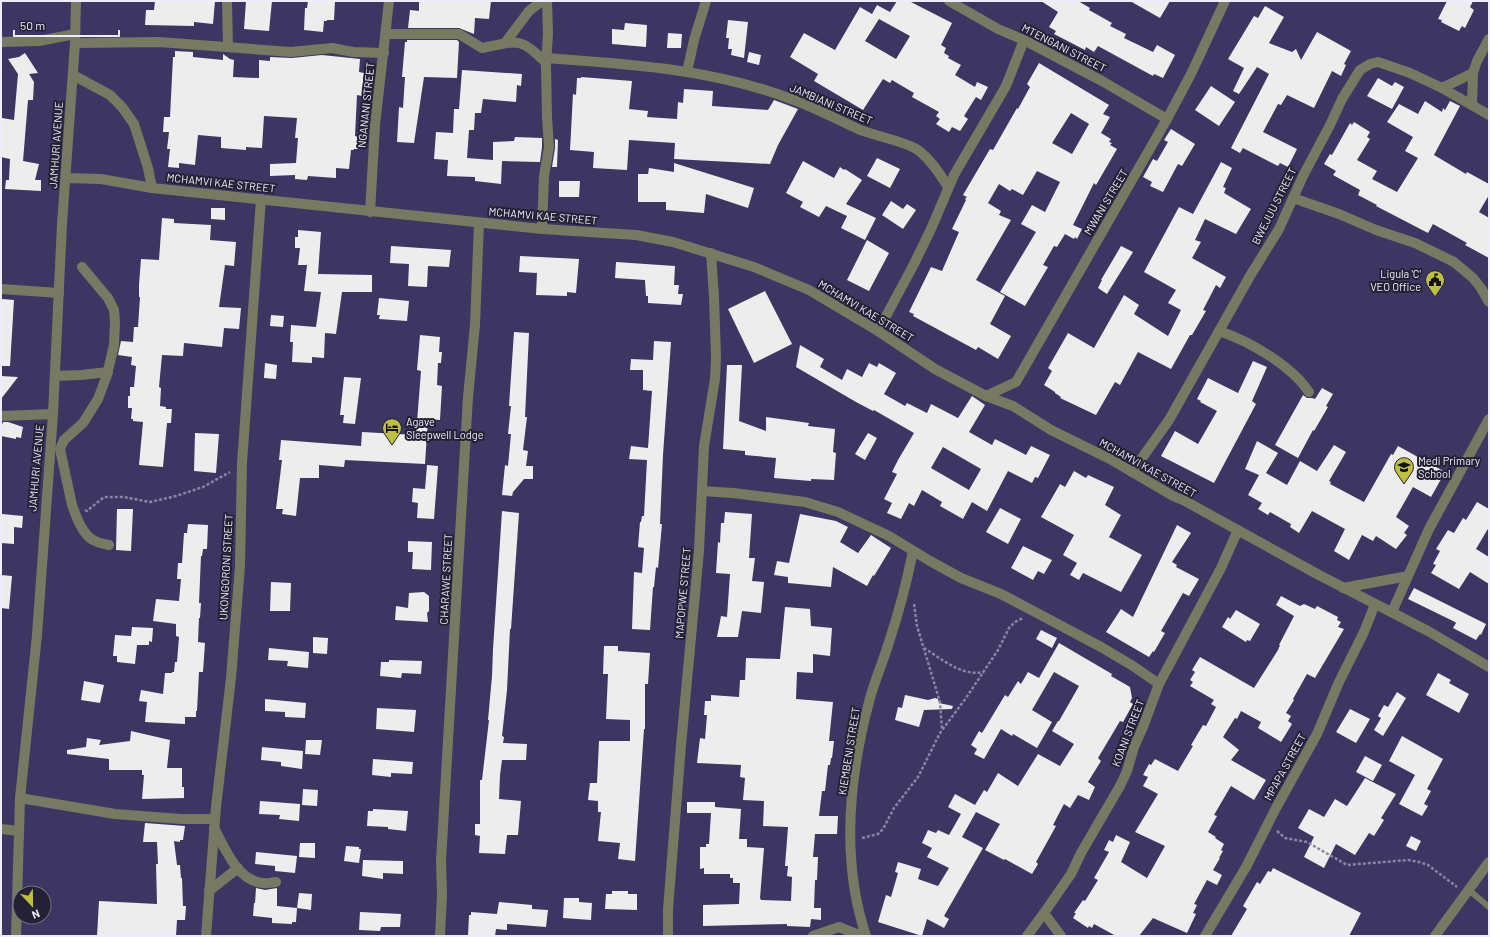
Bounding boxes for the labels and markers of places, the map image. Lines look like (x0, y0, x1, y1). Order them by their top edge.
place label: Ligula 'C' VEO Office (1370, 267, 1422, 293)
public building icon: Ligula 'C' VEO Office (1424, 269, 1446, 297)
place label: Agave Sleepwell Lodge (406, 415, 484, 441)
hotel icon: Agave Sleepwell Lodge (381, 417, 403, 445)
place label: Medi Primary School (1418, 454, 1480, 480)
school or university icon: Medi Primary School (1393, 456, 1415, 484)

